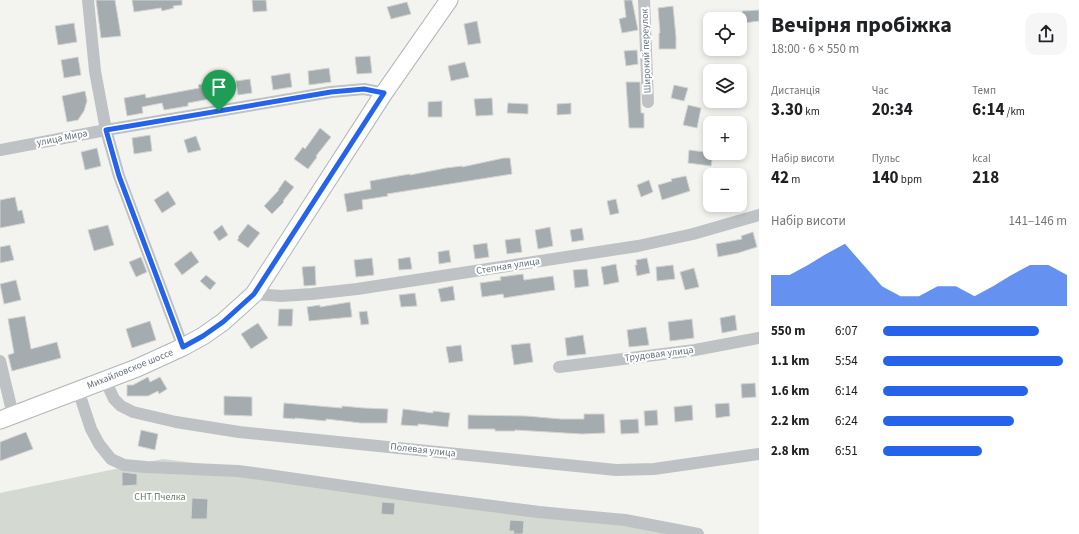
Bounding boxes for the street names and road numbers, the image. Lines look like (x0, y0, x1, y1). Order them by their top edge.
street label: Широкий переулок (638, 8, 654, 94)
street label: улица Мира (35, 126, 89, 150)
street label: Степная улица (475, 254, 541, 278)
street label: Трудовая улица (624, 343, 694, 365)
street label: Михайловское шоссе (85, 345, 175, 393)
street label: Полевая улица (390, 440, 456, 460)

